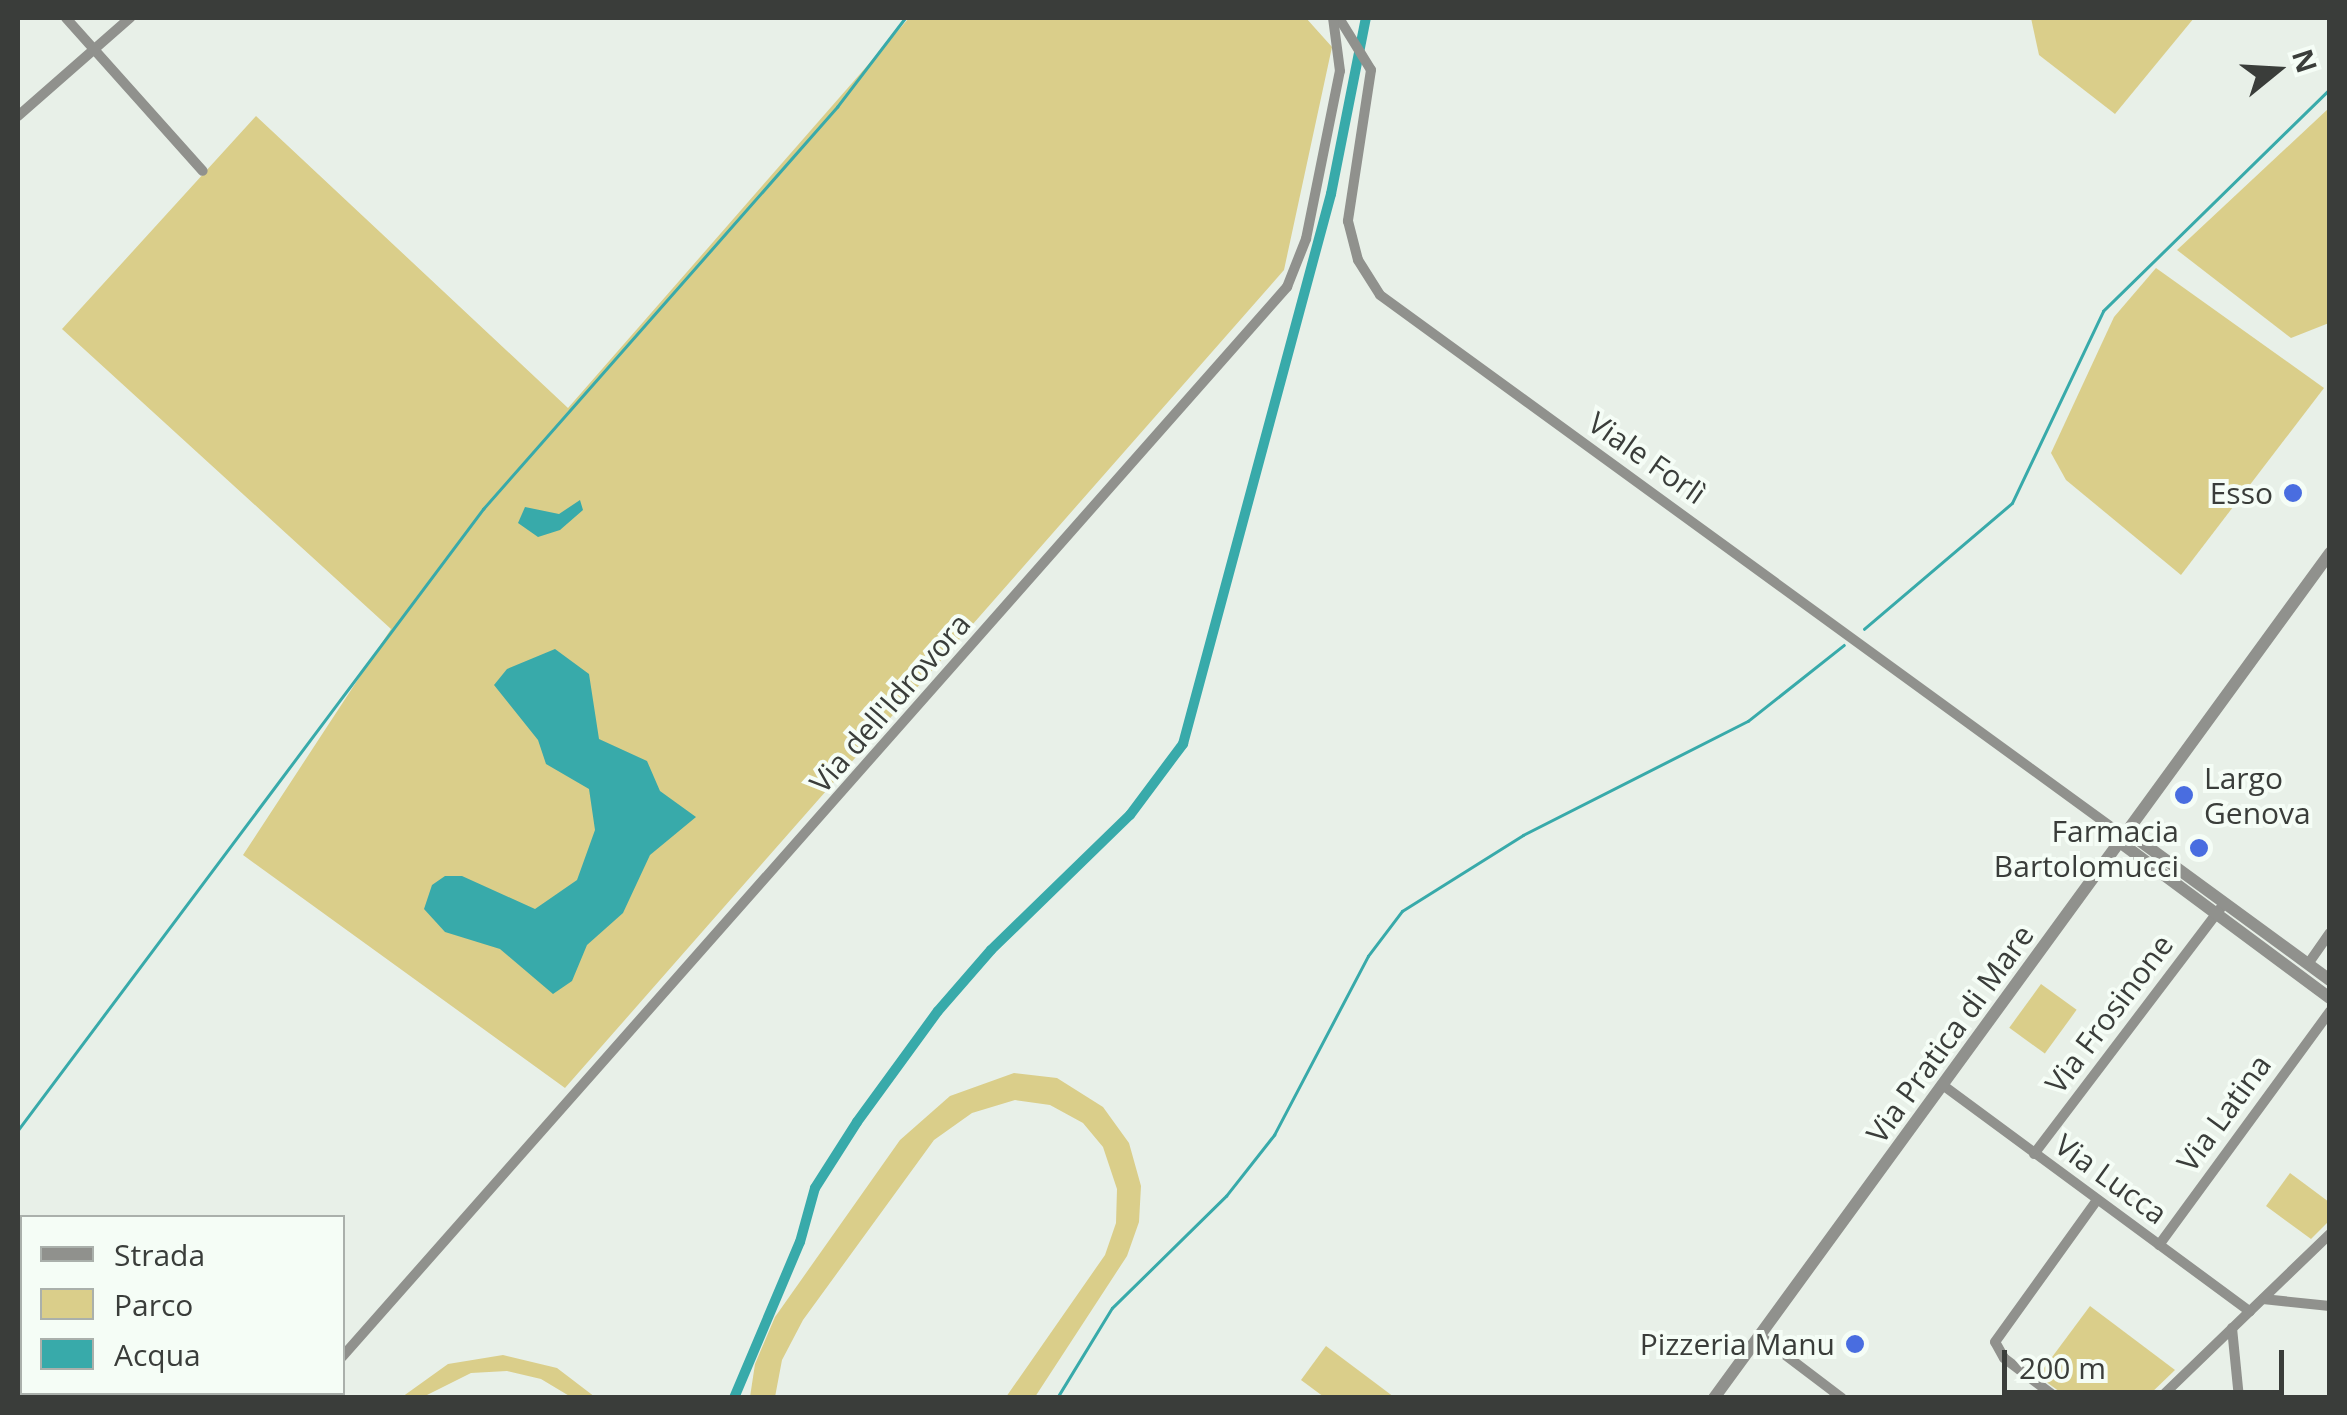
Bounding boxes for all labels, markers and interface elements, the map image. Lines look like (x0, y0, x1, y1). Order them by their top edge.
north arrow (2227, 20, 2327, 120)
text: N (2284, 44, 2327, 77)
street label: Viale Forlì (1581, 404, 1713, 512)
place label: Esso (2210, 475, 2273, 511)
marker: Esso (2282, 482, 2304, 504)
street label: Via dell'Idrovora (802, 606, 978, 800)
place label: Largo Genova (2204, 760, 2311, 830)
marker: Largo Genova (2173, 784, 2195, 806)
place label: Farmacia Bartolomucci (1994, 813, 2179, 884)
marker: Farmacia Bartolomucci (2188, 837, 2210, 859)
street label: Via Pratica di Mare (1859, 918, 2041, 1150)
street label: Via Frosinone (2038, 928, 2180, 1100)
street label: Via Latina (2170, 1048, 2278, 1178)
street label: Via Lucca (2048, 1126, 2174, 1232)
legend (20, 1215, 345, 1395)
text: Strada (114, 1234, 205, 1275)
text: Parco (114, 1284, 193, 1325)
place label: Pizzeria Manu (1640, 1326, 1835, 1362)
scale bar (2007, 1330, 2290, 1392)
marker: Pizzeria Manu (1844, 1333, 1866, 1355)
text: Acqua (114, 1334, 201, 1375)
text: 200 m (2019, 1347, 2106, 1388)

